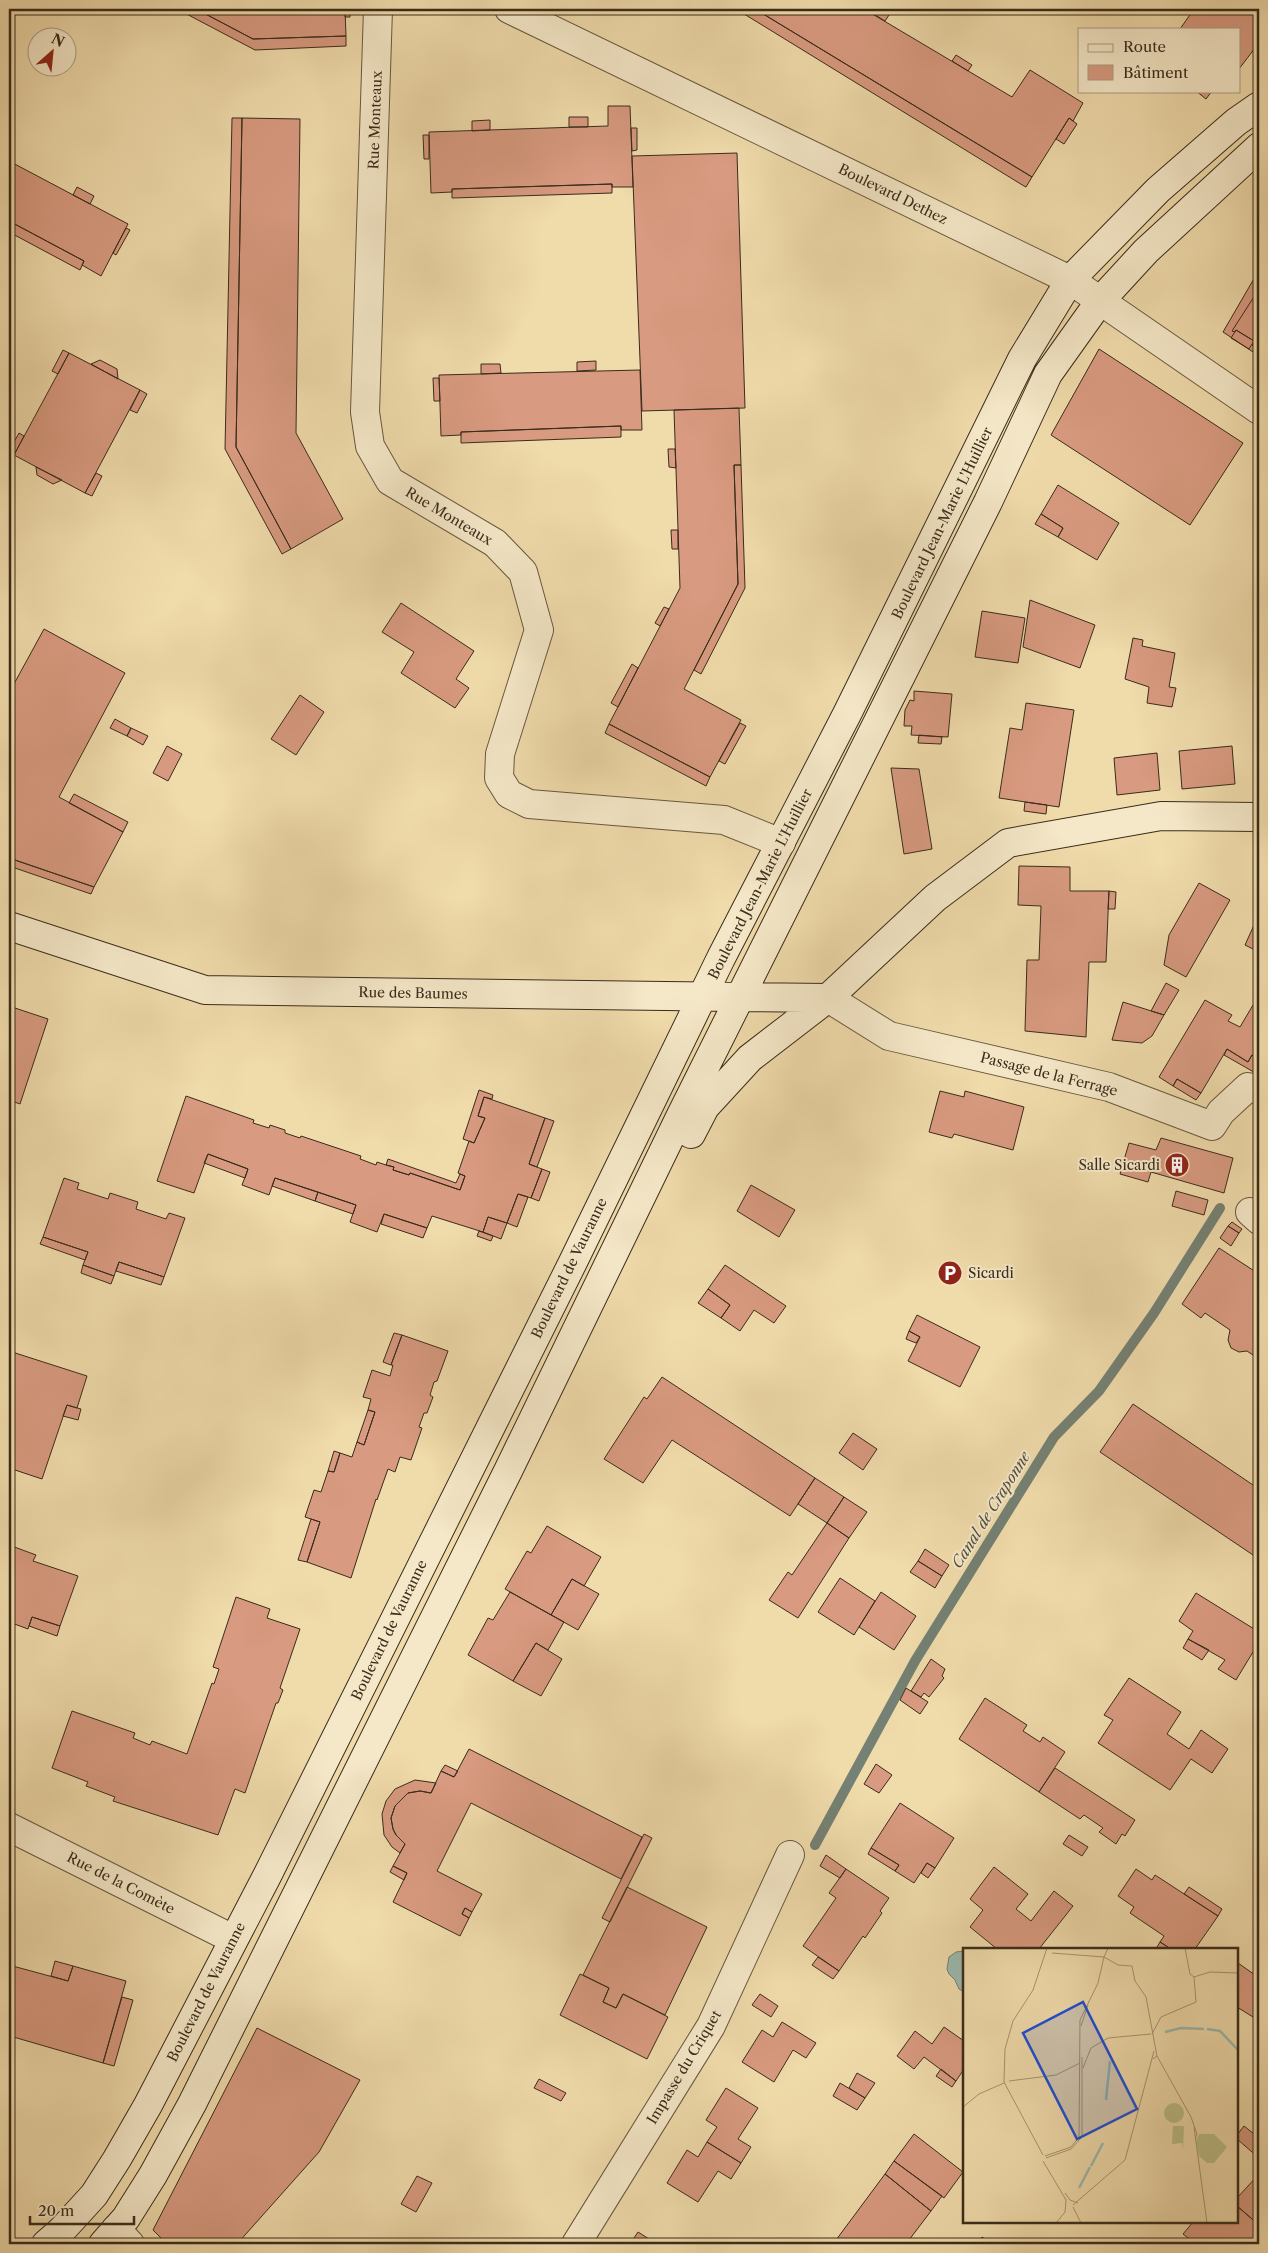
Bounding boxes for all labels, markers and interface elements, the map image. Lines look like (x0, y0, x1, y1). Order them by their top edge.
north arrow (28, 28, 78, 78)
legend (1078, 28, 1240, 92)
text: N (48, 30, 67, 51)
text: Route (1123, 37, 1166, 56)
text: Bâtiment (1123, 63, 1189, 82)
street label: Rue Monteaux (364, 70, 386, 170)
street label: Boulevard Dethez (835, 160, 951, 228)
street label: Boulevard Jean-Marie L'Huillier (888, 424, 996, 622)
street label: Rue Monteaux (402, 483, 497, 550)
street label: Boulevard Jean-Marie L'Huillier (704, 786, 816, 982)
street label: Rue des Baumes (358, 983, 468, 1003)
street label: Passage de la Ferrage (979, 1048, 1120, 1100)
building icon: Salle Sicardi (1164, 1152, 1190, 1178)
place label: Salle Sicardi (1079, 1156, 1160, 1174)
street label: Boulevard de Vauranne (527, 1195, 611, 1341)
parking icon: Sicardi (937, 1260, 963, 1286)
place label: Sicardi (968, 1264, 1014, 1282)
water label: Canal de Craponne (947, 1447, 1034, 1571)
street label: Boulevard de Vauranne (347, 1557, 431, 1703)
street label: Rue de la Comète (64, 1848, 178, 1918)
street label: Boulevard de Vauranne (163, 1919, 249, 2065)
inset map (963, 1948, 1238, 2223)
street label: Impasse du Criquet (643, 2007, 725, 2127)
scale bar (30, 2193, 134, 2225)
text: 20 m (38, 2201, 74, 2220)

